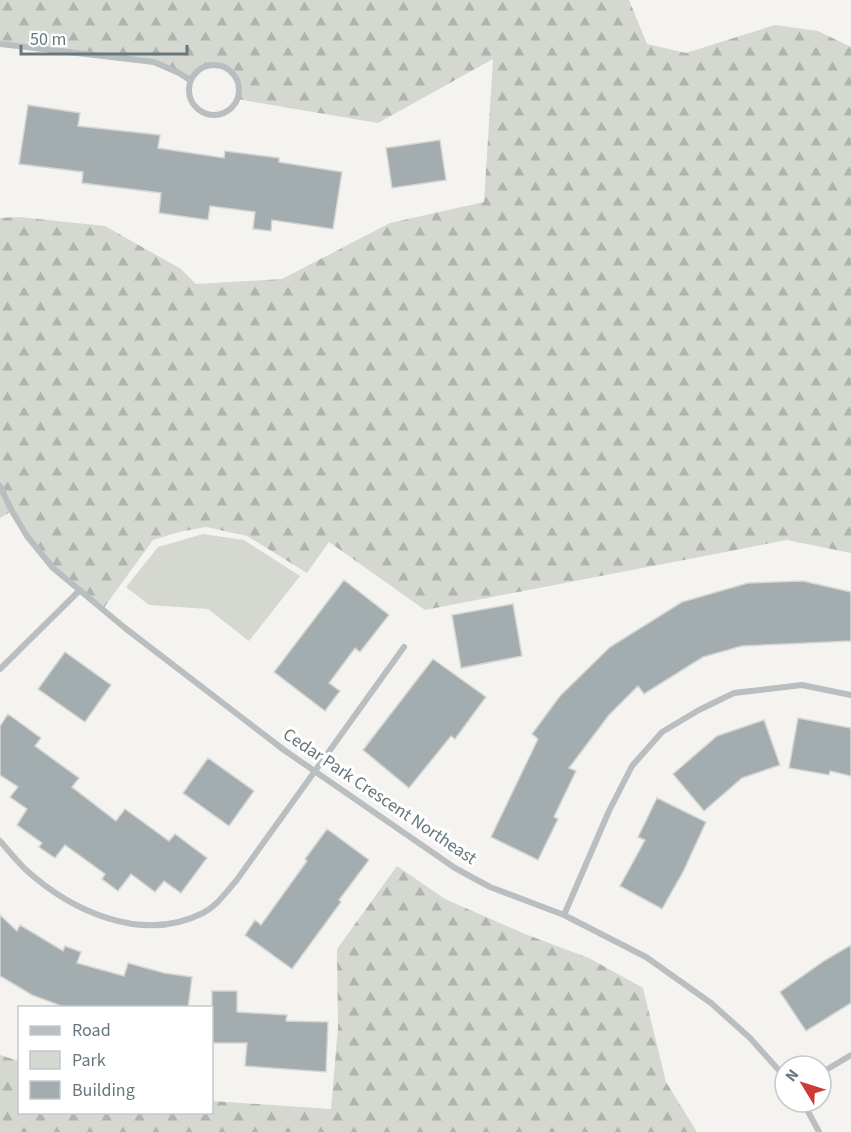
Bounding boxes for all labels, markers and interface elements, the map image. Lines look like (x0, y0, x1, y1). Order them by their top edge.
scale bar (21, 18, 188, 56)
text: 50 m (30, 27, 66, 52)
street label: Cedar Park Crescent Northeast (278, 722, 482, 871)
legend (18, 1006, 213, 1114)
text: Road (72, 1018, 111, 1043)
text: Park (72, 1048, 106, 1073)
north arrow (773, 1054, 833, 1114)
text: N (780, 1064, 804, 1086)
text: Building (72, 1078, 135, 1103)

